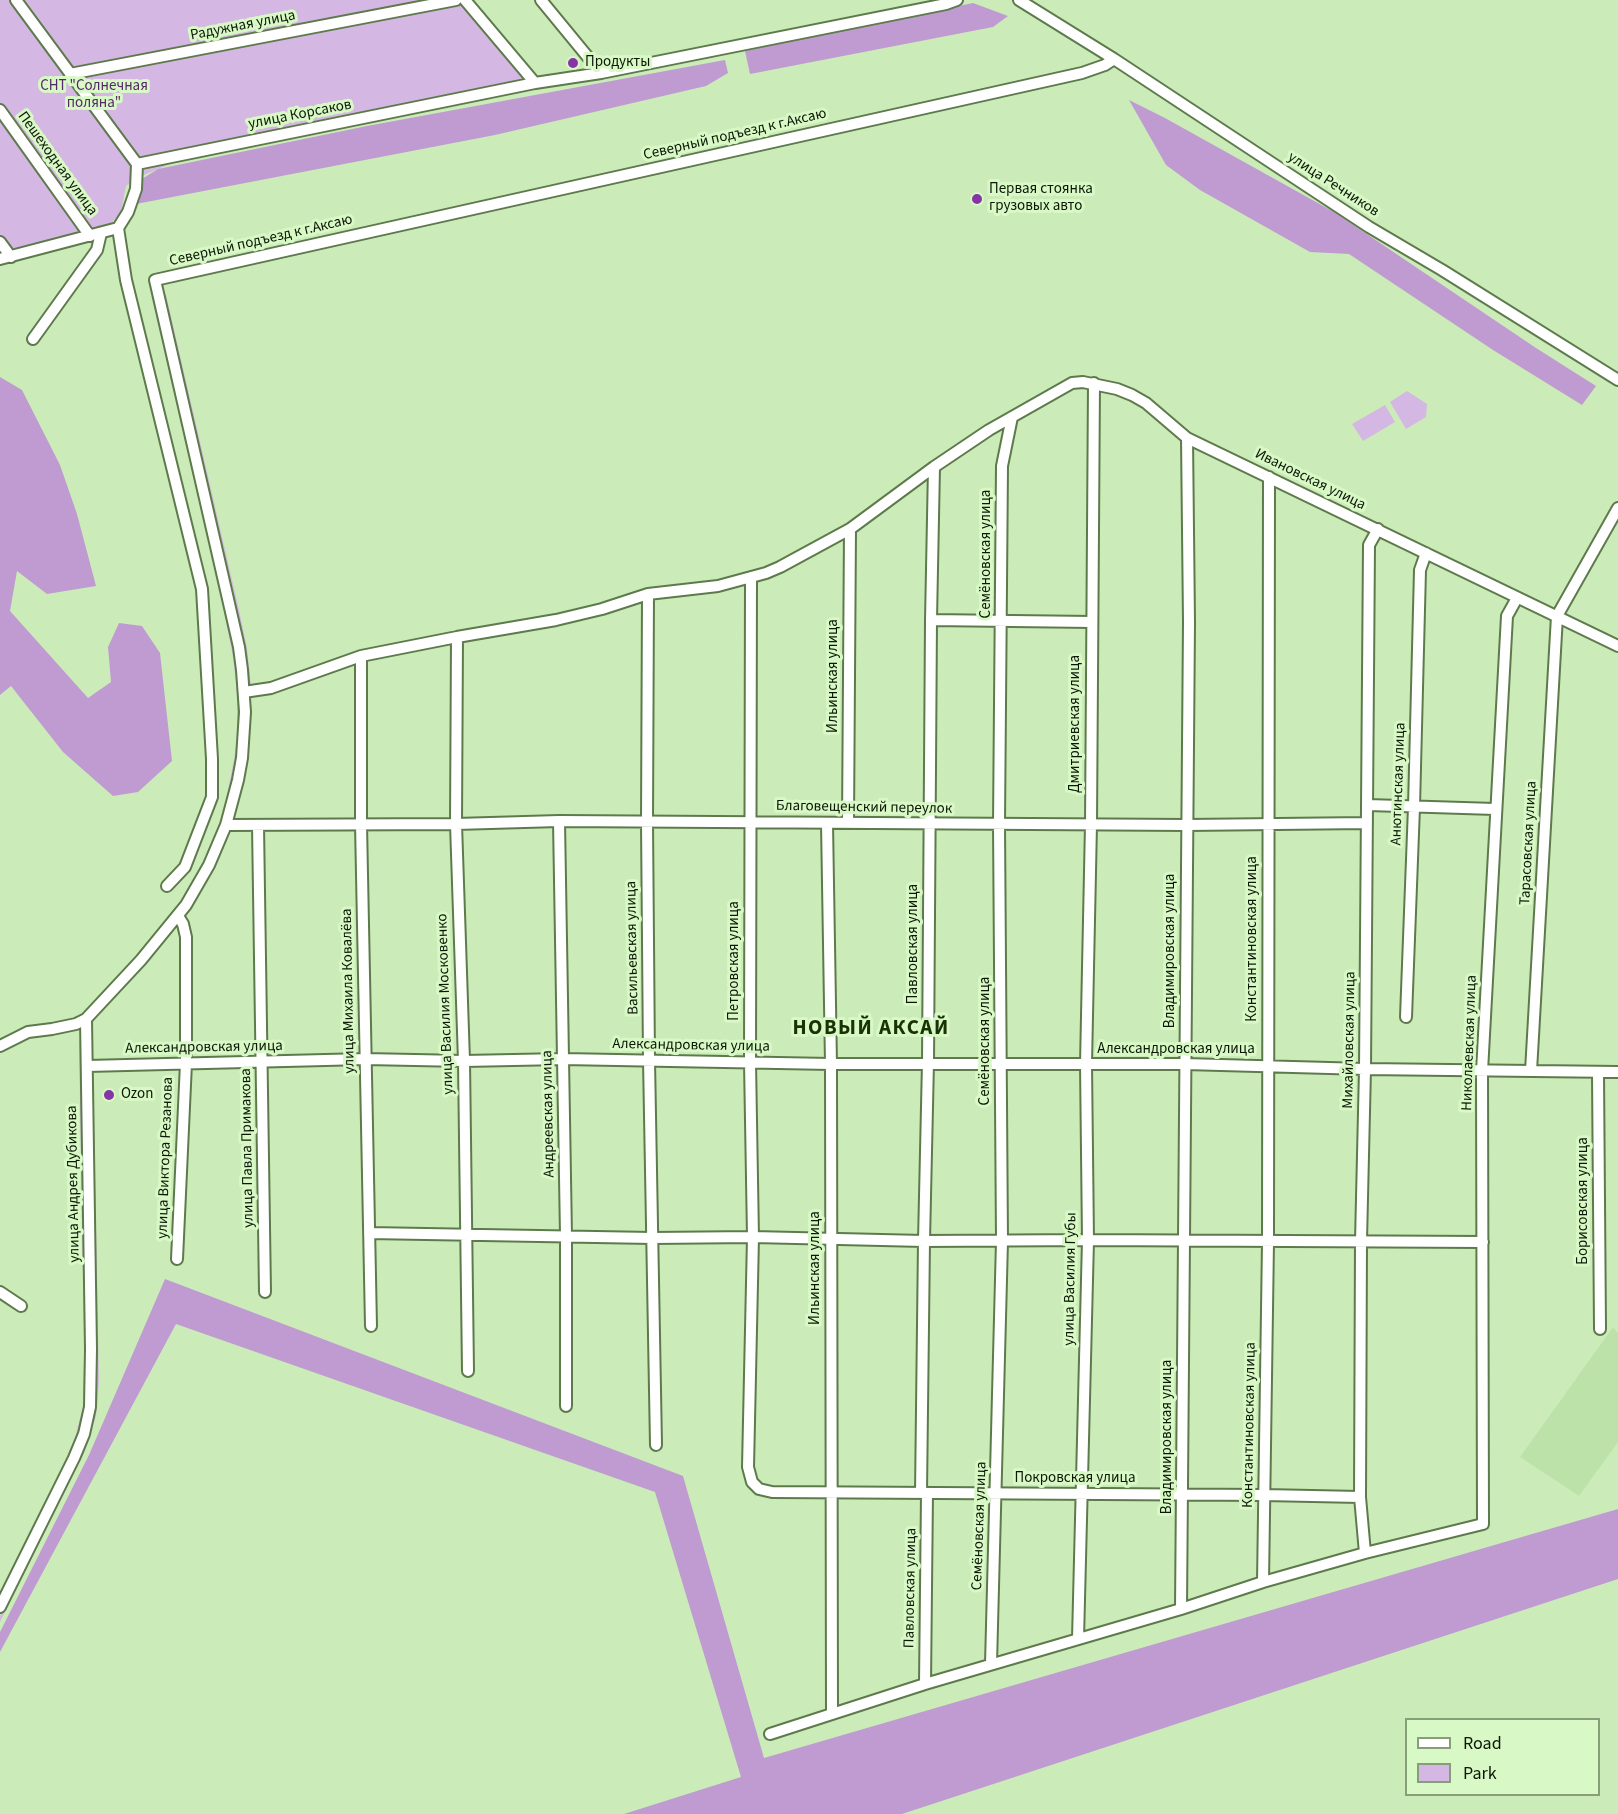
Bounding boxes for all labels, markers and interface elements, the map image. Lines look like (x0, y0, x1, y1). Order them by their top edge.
street label: Радужная улица (189, 7, 297, 45)
place label: Продукты (585, 54, 650, 72)
marker: Продукты (566, 56, 580, 70)
park label: СНТ "Солнечная поляна" (40, 78, 148, 113)
street label: улица Корсаков (247, 96, 353, 134)
street label: Северный подъезд к г.Аксаю (642, 105, 828, 165)
street label: Пешеходная улица (13, 108, 101, 220)
street label: улица Речников (1284, 149, 1382, 221)
place label: Первая стоянка грузовых авто (989, 181, 1093, 216)
marker: Первая стоянка грузовых авто (970, 192, 984, 206)
street label: Северный подъезд к г.Аксаю (168, 211, 354, 271)
street label: Ивановская улица (1252, 445, 1368, 515)
street label: Семёновская улица (978, 490, 996, 618)
street label: Ильинская улица (825, 619, 843, 733)
street label: Дмитриевская улица (1067, 655, 1085, 793)
street label: Анютинская улица (1388, 722, 1410, 846)
street label: Тарасовская улица (1517, 781, 1541, 905)
street label: Благовещенский переулок (776, 797, 952, 819)
street label: Константиновская улица (1244, 856, 1262, 1022)
street label: Владимировская улица (1162, 874, 1180, 1028)
street label: Васильевская улица (623, 881, 643, 1015)
street label: Павловская улица (905, 884, 923, 1004)
street label: Петровская улица (726, 901, 744, 1021)
street label: улица Михаила Ковалёва (339, 908, 359, 1074)
street label: улица Василия Московенко (434, 913, 458, 1095)
street label: Михайловская улица (1340, 971, 1360, 1109)
street label: Николаевская улица (1459, 975, 1481, 1111)
street label: Семёновская улица (977, 977, 995, 1105)
district label: НОВЫЙ АКСАЙ (792, 1016, 950, 1042)
street label: Александровская улица (612, 1036, 770, 1056)
street label: Александровская улица (125, 1038, 283, 1058)
street label: Александровская улица (1097, 1041, 1255, 1059)
street label: Андреевская улица (539, 1050, 559, 1178)
street label: улица Павла Примакова (238, 1068, 258, 1228)
street label: улица Виктора Резанова (154, 1077, 178, 1239)
place label: Ozon (121, 1086, 153, 1104)
marker: Ozon (102, 1088, 116, 1102)
street label: улица Андрея Дубикова (64, 1105, 84, 1263)
street label: Борисовская улица (1575, 1137, 1593, 1265)
street label: Ильинская улица (807, 1211, 825, 1325)
street label: улица Василия Губы (1061, 1212, 1081, 1346)
street label: Константиновская улица (1240, 1342, 1260, 1508)
street label: Владимировская улица (1159, 1360, 1177, 1514)
street label: Семёновская улица (969, 1461, 991, 1591)
street label: Покровская улица (1014, 1470, 1136, 1488)
street label: Павловская улица (901, 1528, 921, 1648)
legend (1405, 1718, 1600, 1796)
text: Road (1463, 1731, 1502, 1756)
text: Park (1463, 1761, 1497, 1786)

